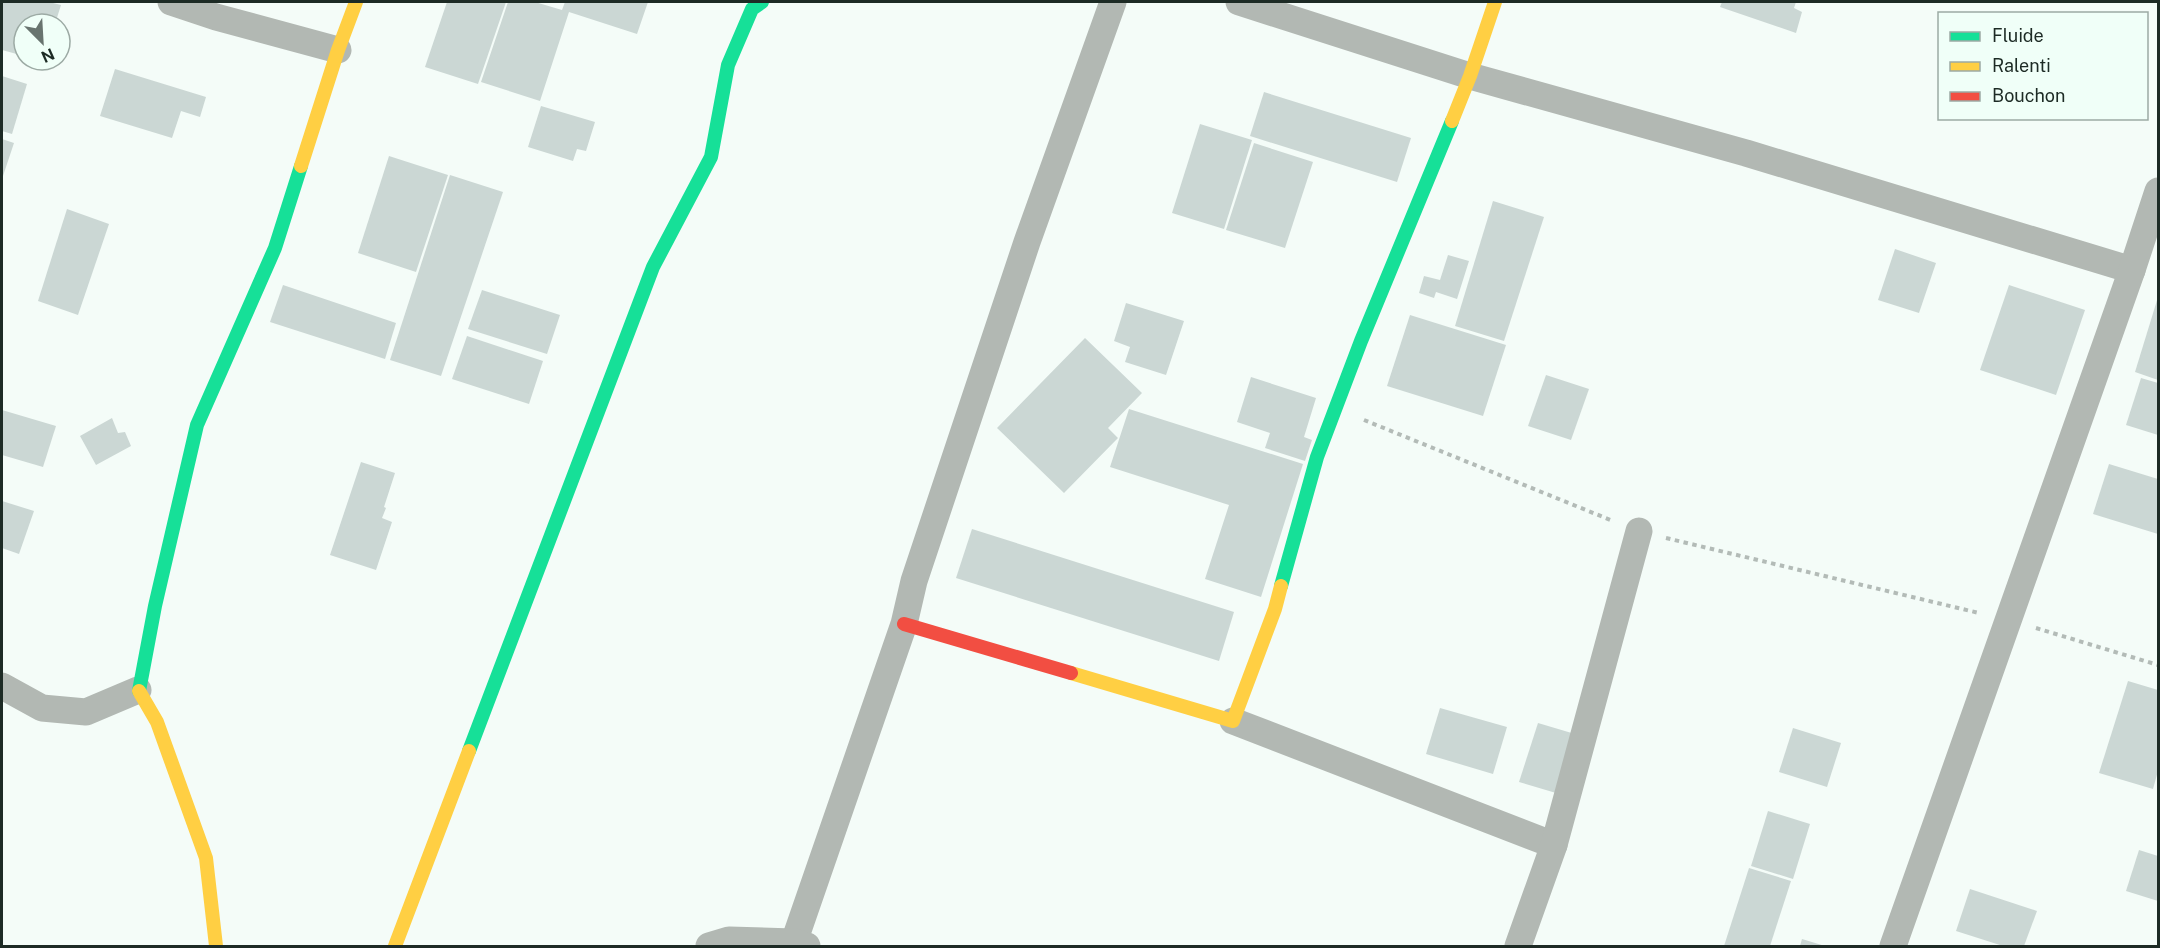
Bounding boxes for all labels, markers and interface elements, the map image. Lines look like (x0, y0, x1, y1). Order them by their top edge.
north arrow (12, 12, 72, 72)
legend (1938, 12, 2148, 120)
text: Fluide (1992, 25, 2044, 46)
text: N (38, 44, 57, 66)
text: Ralenti (1992, 55, 2051, 76)
text: Bouchon (1992, 85, 2065, 106)

